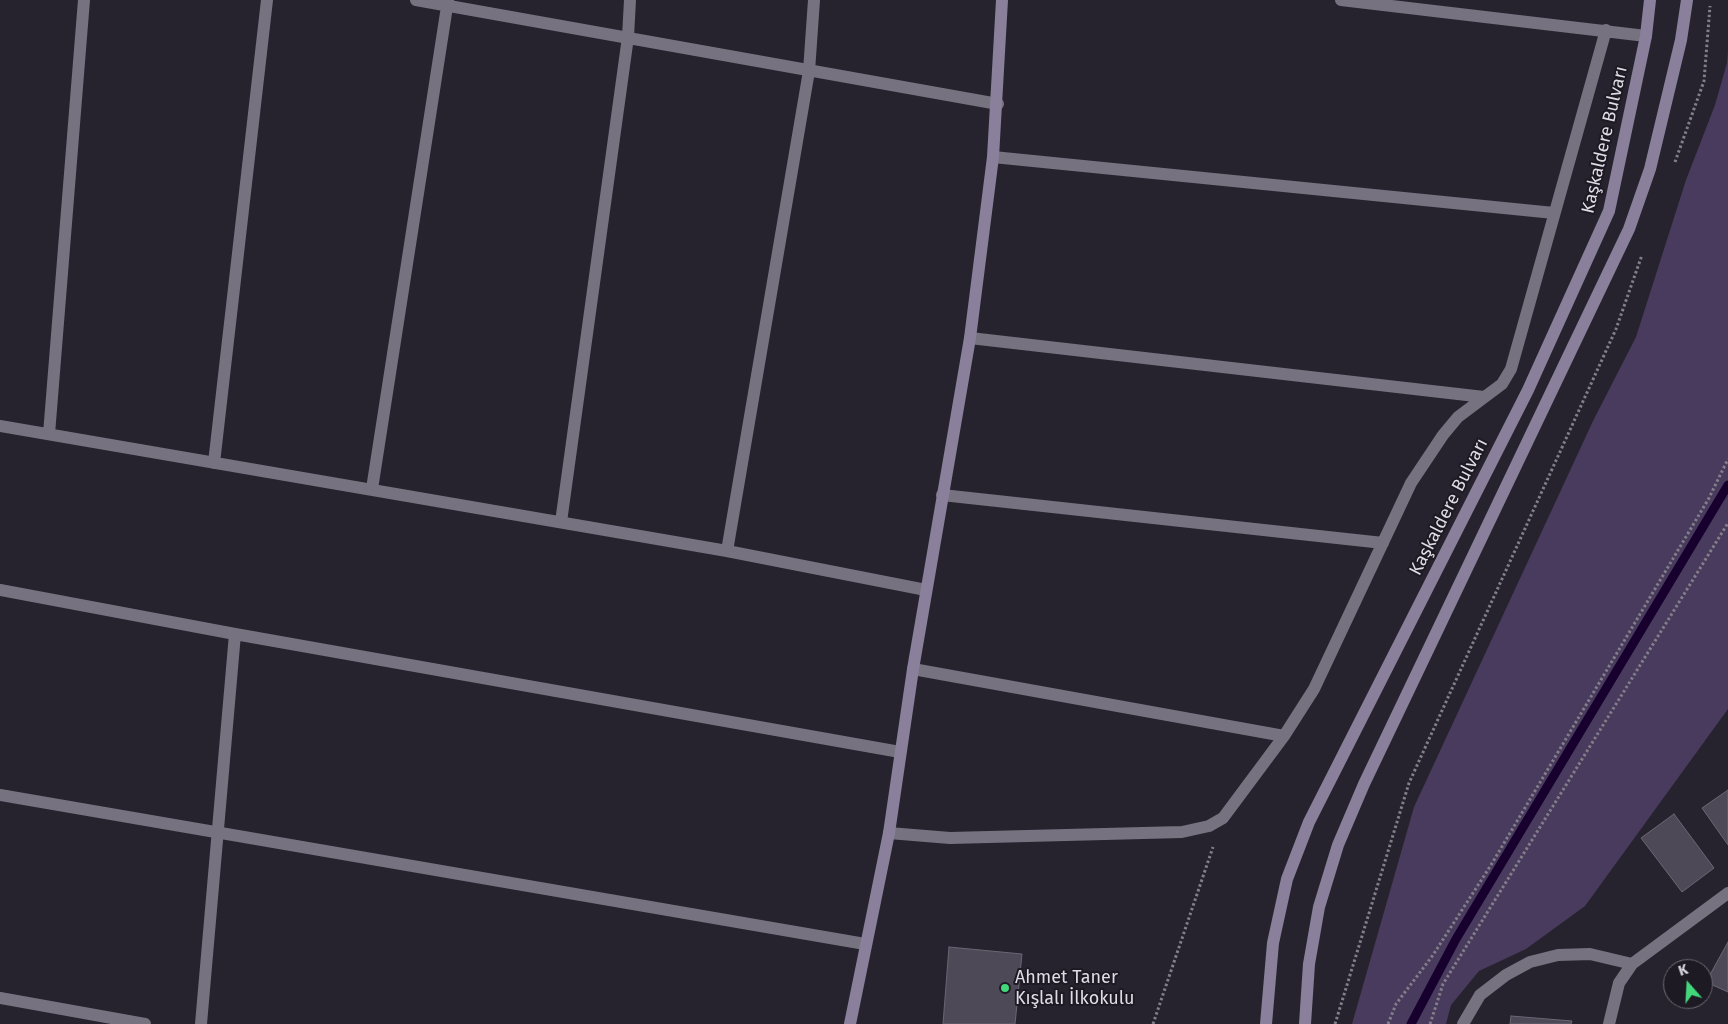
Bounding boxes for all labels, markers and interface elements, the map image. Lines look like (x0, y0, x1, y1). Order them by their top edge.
street label: Kaşkaldere Bulvarı (1578, 64, 1632, 216)
street label: Kaşkaldere Bulvarı (1405, 435, 1493, 579)
north arrow (1663, 959, 1713, 1009)
text: K (1676, 961, 1690, 980)
place label: Ahmet Taner Kışlalı İlkokulu (1015, 967, 1134, 1010)
marker: Ahmet Taner Kışlalı İlkokulu (999, 982, 1011, 994)

